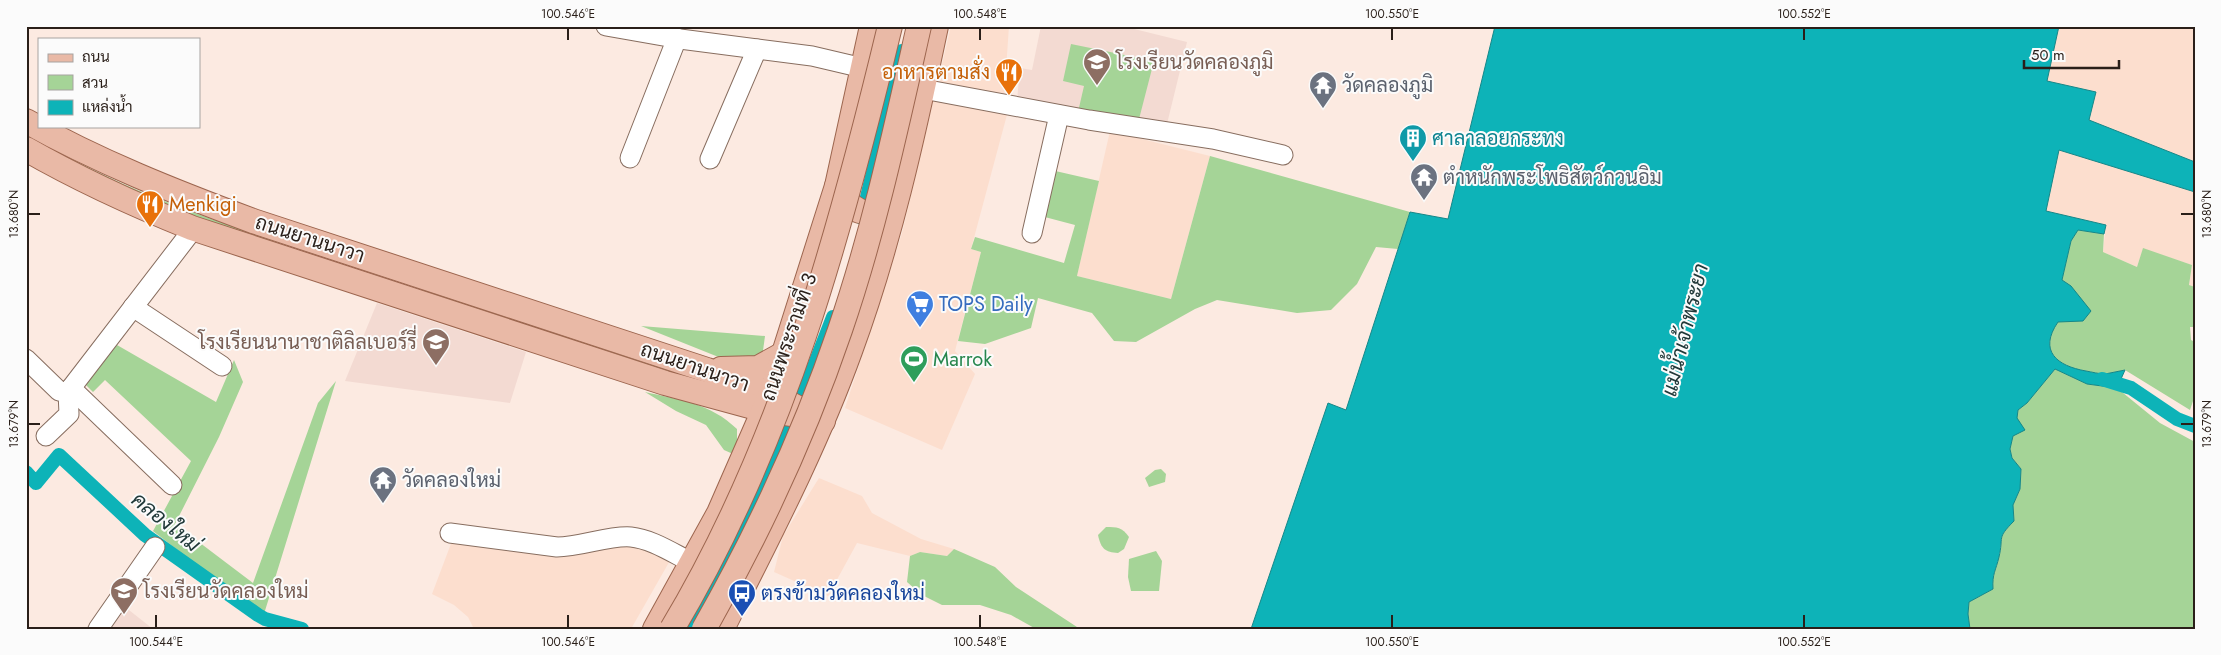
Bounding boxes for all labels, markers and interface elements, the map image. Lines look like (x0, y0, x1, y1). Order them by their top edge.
text: 100.546°E (541, 5, 595, 23)
text: 100.548°E (953, 5, 1007, 23)
text: 100.550°E (1365, 5, 1419, 23)
text: 100.552°E (1777, 5, 1831, 23)
legend (38, 38, 200, 128)
scale bar (2024, 38, 2118, 70)
text: 50 m (2031, 44, 2065, 66)
text: ถนน (82, 46, 110, 68)
school or university icon: โรงเรียนวัดคลองภูมิ (1082, 47, 1112, 86)
place label: โรงเรียนวัดคลองภูมิ (1115, 48, 1274, 77)
place label: อาหารตามสั่ง (882, 55, 990, 87)
restaurant icon: อาหารตามสั่ง (994, 57, 1024, 96)
temple icon: วัดคลองภูมิ (1308, 70, 1338, 109)
place label: วัดคลองภูมิ (1342, 71, 1433, 100)
text: สวน (82, 72, 108, 94)
text: แหล่งน้ำ (82, 94, 133, 118)
building icon: ศาลาลอยกระทง (1398, 123, 1428, 162)
place label: ศาลาลอยกระทง (1432, 124, 1564, 153)
temple icon: ตำหนักพระโพธิสัตว์กวนอิม (1409, 162, 1439, 201)
place label: ตำหนักพระโพธิสัตว์กวนอิม (1443, 163, 1662, 192)
restaurant icon: Menkigi (135, 189, 165, 228)
text: 13.680°N (5, 190, 23, 238)
place label: Menkigi (169, 190, 237, 219)
text: 13.680°N (2198, 190, 2216, 238)
street label: ถนนยานนาวา (252, 208, 368, 270)
water label: แม่น้ำเจ้าพระยา (1651, 260, 1716, 399)
street label: ถนนพระรามที่ 3 (751, 268, 824, 405)
supermarket icon: TOPS Daily (905, 289, 935, 328)
place label: TOPS Daily (939, 290, 1033, 319)
place label: โรงเรียนนานาชาติลิลเบอร์รี่ (197, 325, 417, 357)
school or university icon: โรงเรียนนานาชาติลิลเบอร์รี่ (421, 327, 451, 366)
street label: ถนนยานนาวา (637, 335, 753, 399)
sports icon: Marrok (899, 344, 929, 383)
place label: Marrok (933, 345, 992, 374)
text: 13.679°N (5, 400, 23, 448)
text: 13.679°N (2198, 400, 2216, 448)
temple icon: วัดคลองใหม่ (368, 465, 398, 504)
place label: วัดคลองใหม่ (402, 466, 501, 495)
water label: คลองใหม่ (125, 485, 208, 560)
school or university icon: โรงเรียนวัดคลองใหม่ (109, 576, 139, 615)
place label: โรงเรียนวัดคลองใหม่ (142, 577, 309, 606)
bus stop icon: ตรงข้ามวัดคลองใหม่ (727, 578, 757, 617)
place label: ตรงข้ามวัดคลองใหม่ (761, 579, 925, 608)
text: 100.544°E (129, 633, 183, 651)
text: 100.546°E (541, 633, 595, 651)
text: 100.548°E (953, 633, 1007, 651)
text: 100.550°E (1365, 633, 1419, 651)
text: 100.552°E (1777, 633, 1831, 651)

